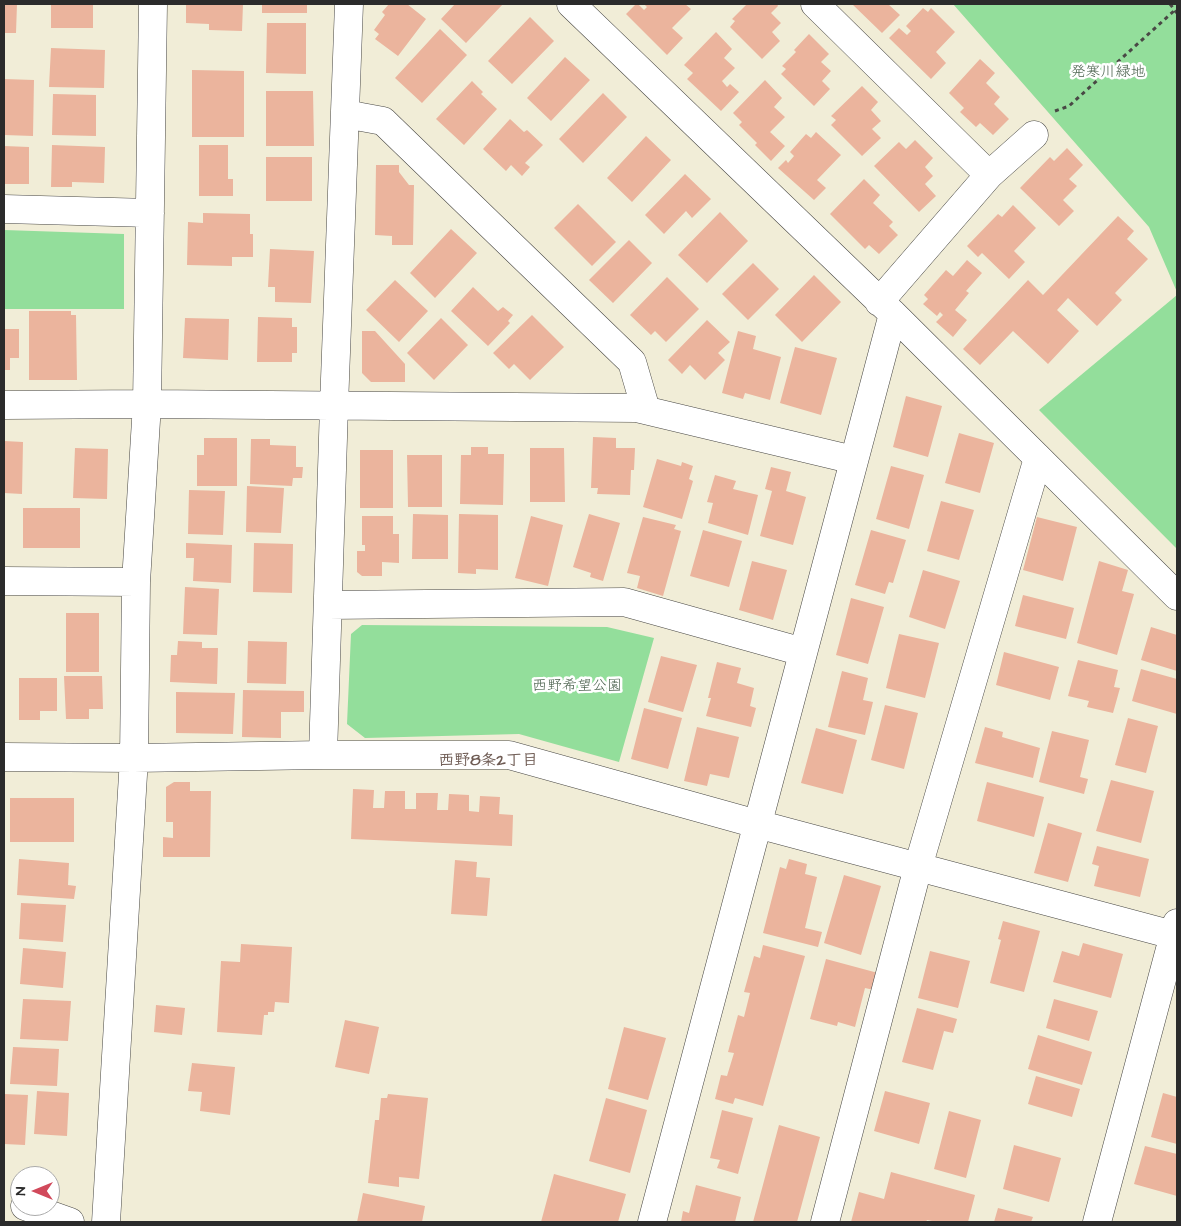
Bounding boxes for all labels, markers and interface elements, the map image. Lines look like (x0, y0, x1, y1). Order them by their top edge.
park label: 発寒川緑地 (1071, 64, 1145, 82)
park label: 西野希望公園 (532, 678, 622, 696)
district label: 西野8条2丁目 (438, 752, 538, 772)
north arrow (10, 1166, 60, 1216)
text: N (11, 1187, 31, 1195)

